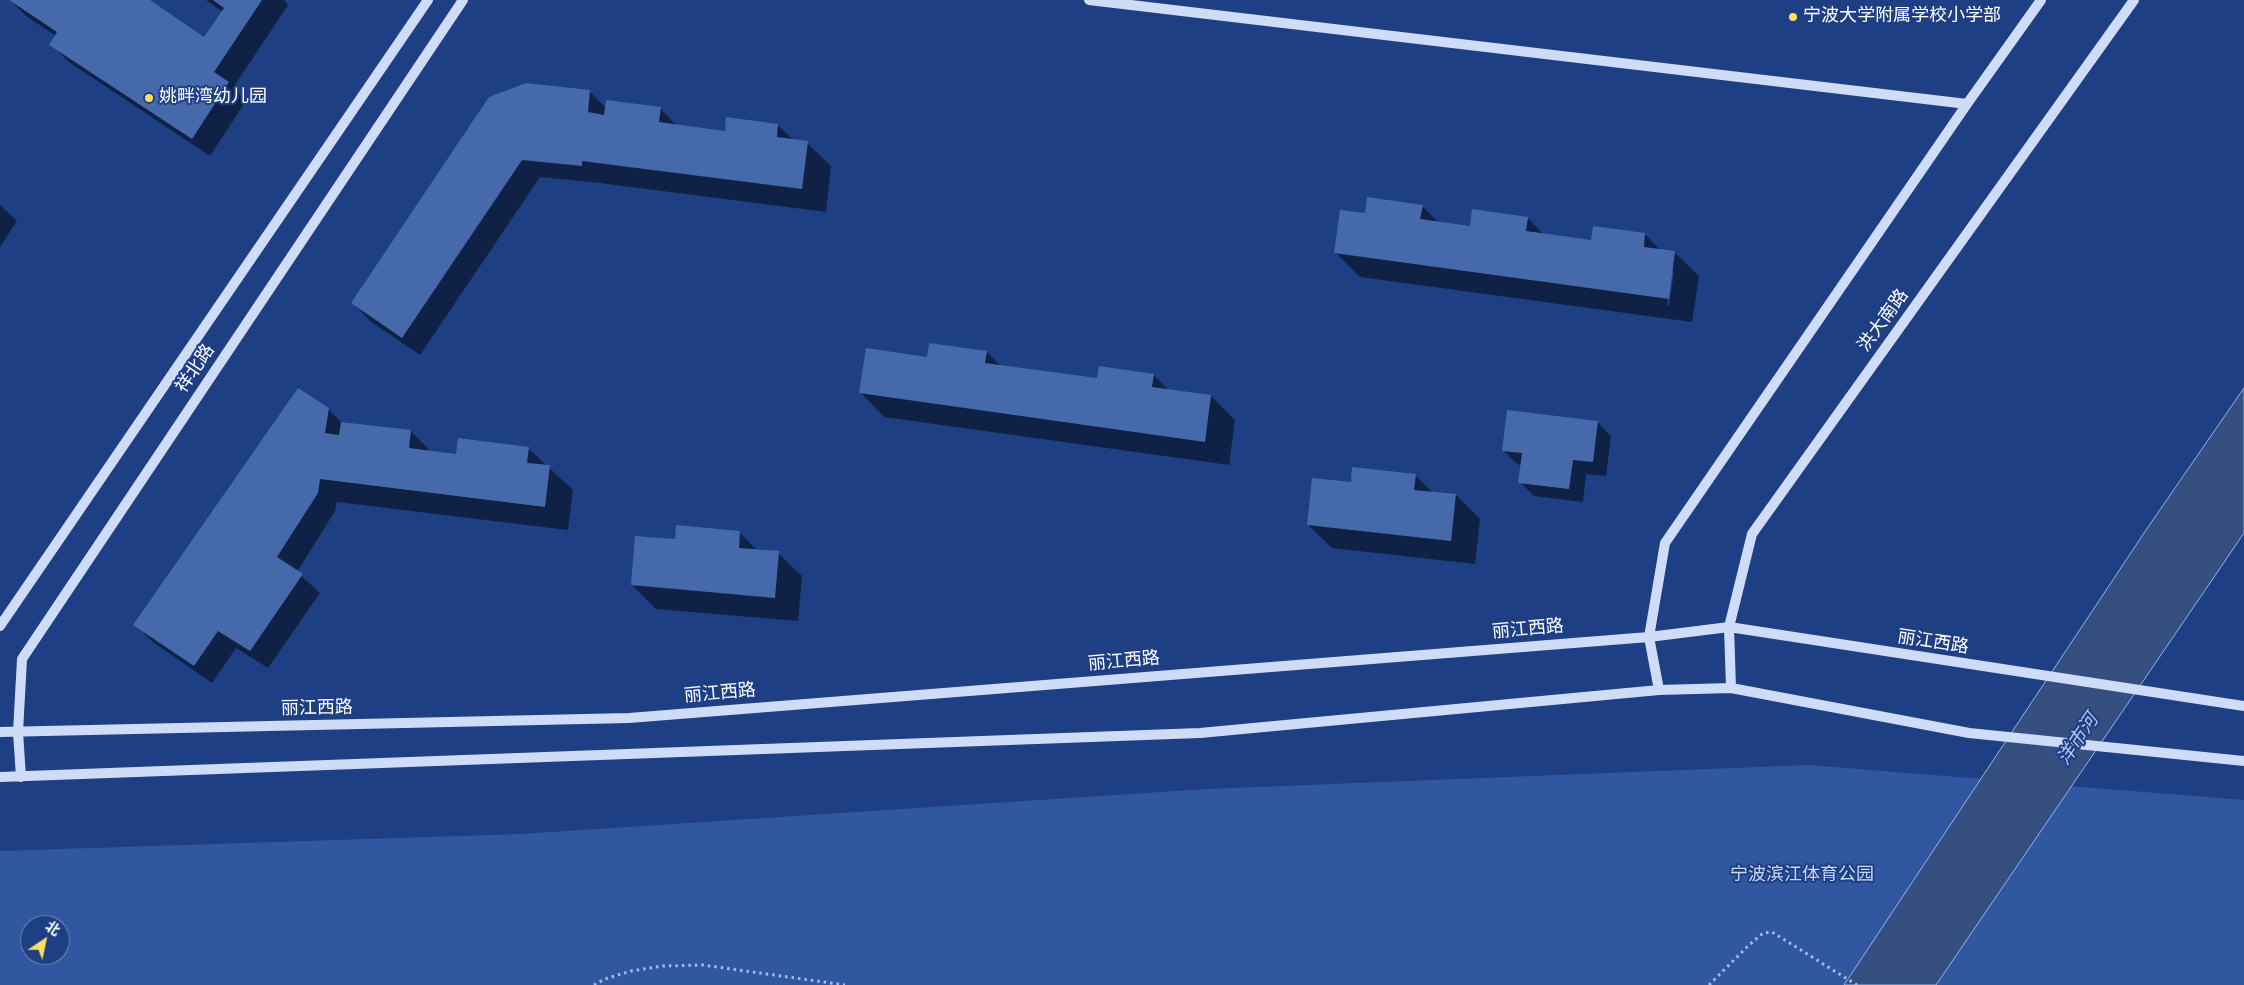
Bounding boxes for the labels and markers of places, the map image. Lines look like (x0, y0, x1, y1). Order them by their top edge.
place label: 宁波大学附属学校小学部 (1803, 6, 2001, 28)
marker: 宁波大学附属学校小学部 (1787, 11, 1799, 23)
place label: 姚畔湾幼儿园 (159, 87, 267, 109)
marker: 姚畔湾幼儿园 (143, 92, 155, 104)

